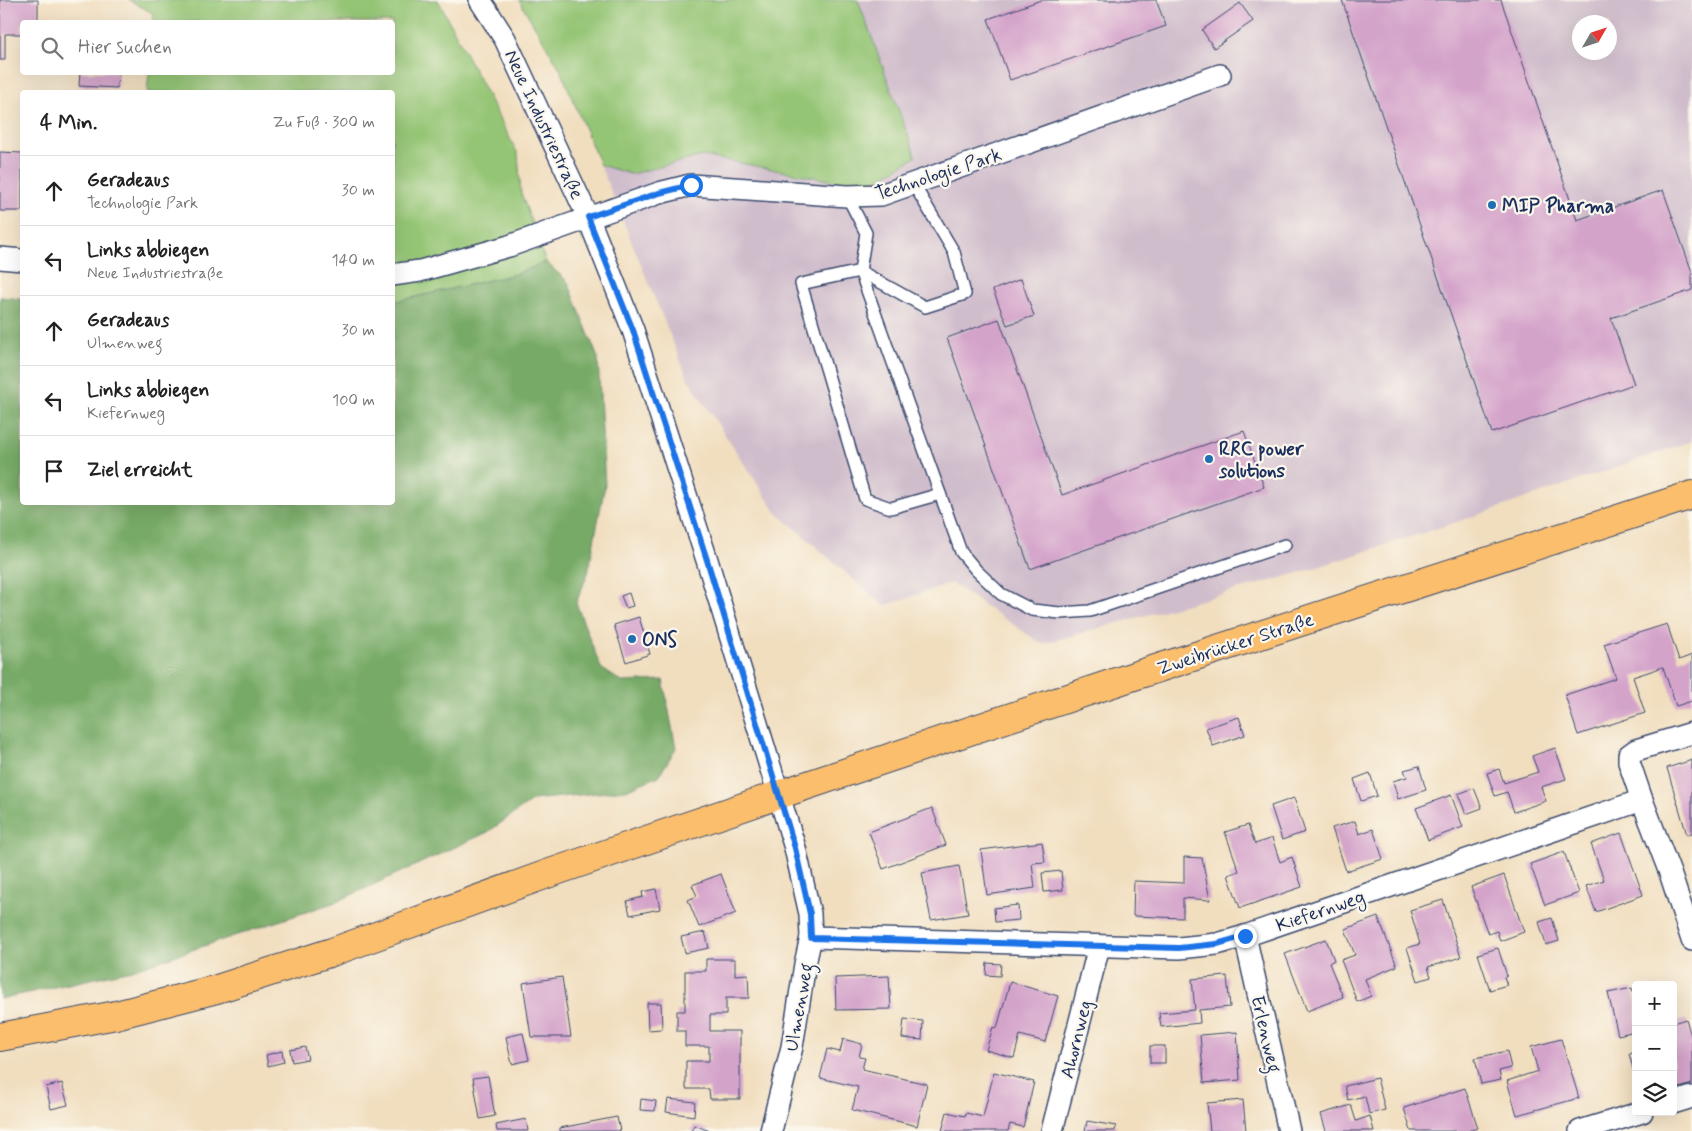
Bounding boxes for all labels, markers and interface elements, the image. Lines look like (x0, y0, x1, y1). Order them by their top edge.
north arrow (1572, 15, 1617, 60)
search box (20, 20, 395, 75)
icon: search (38, 34, 66, 62)
text: Hier suchen (78, 35, 172, 60)
street label: Neue Industriestraße (498, 46, 589, 203)
text: 4 Min. (40, 109, 97, 137)
text: Zu Fuß · 300 m (273, 112, 375, 133)
street label: Technologie Park (872, 142, 1006, 209)
text: Geradeaus (87, 168, 169, 193)
route start (680, 174, 703, 197)
icon: ahead (40, 177, 68, 205)
text: 30 m (342, 180, 375, 201)
text: Technologie Park (87, 193, 198, 214)
place label: MIP Pharma (1502, 194, 1614, 219)
marker: MIP Pharma (1486, 199, 1498, 211)
text: Links abbiegen (87, 238, 209, 263)
icon: left (40, 247, 68, 275)
text: 140 m (331, 250, 375, 271)
text: Neue Industriestraße (87, 263, 223, 284)
text: Geradeaus (87, 308, 169, 333)
icon: ahead (40, 317, 68, 345)
text: 30 m (342, 320, 375, 341)
text: Ulmenweg (87, 333, 163, 354)
text: Links abbiegen (87, 378, 209, 403)
icon: left (40, 387, 68, 415)
text: 100 m (332, 390, 375, 411)
text: Kiefernweg (87, 403, 165, 424)
place label: RRC power solutions (1218, 437, 1305, 484)
marker: RRC power solutions (1203, 453, 1215, 465)
icon: arrive (40, 457, 68, 485)
text: Ziel erreicht (87, 458, 192, 483)
street label: Zweibrücker Straße (1154, 607, 1317, 682)
place label: ONS (642, 628, 677, 653)
marker: ONS (626, 633, 638, 645)
street label: Kiefernweg (1273, 885, 1369, 940)
route end (1234, 925, 1257, 948)
street label: Ulmenweg (779, 961, 823, 1054)
map controls (1632, 981, 1677, 1116)
button: + (1632, 981, 1677, 1026)
street label: Erlenweg (1242, 993, 1287, 1076)
street label: Ahornweg (1055, 998, 1099, 1081)
button: − (1632, 1026, 1677, 1071)
button: layers (1632, 1071, 1677, 1116)

